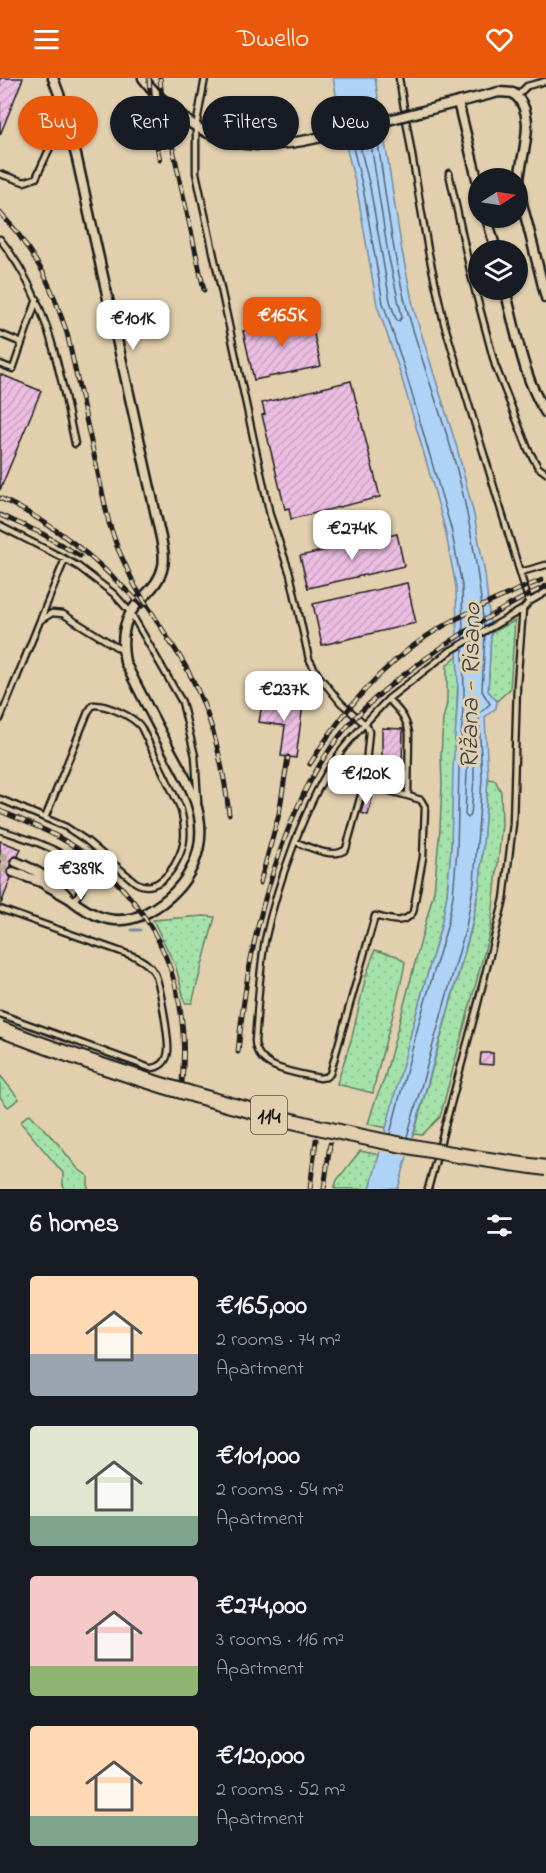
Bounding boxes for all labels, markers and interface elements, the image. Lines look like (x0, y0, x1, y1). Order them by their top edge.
text: Dwello (237, 20, 309, 59)
icon: menu (30, 23, 63, 56)
icon: heart (483, 23, 516, 56)
chip: Buy (18, 96, 98, 150)
chip: Rent (110, 96, 190, 150)
chip: Filters (202, 96, 299, 150)
chip: New (311, 96, 390, 150)
north arrow (468, 168, 528, 228)
map controls (468, 168, 528, 300)
button: layers (468, 240, 528, 300)
pin: €165K (240, 297, 324, 348)
pin: €101K (91, 300, 175, 351)
text: €165K (257, 302, 307, 331)
text: €101K (111, 305, 156, 334)
pin: €274K (310, 510, 394, 561)
text: €274K (327, 515, 377, 544)
water label: Rižana - Risano (452, 601, 492, 770)
pin: €237K (242, 671, 326, 722)
text: €237K (259, 676, 309, 705)
pin: €120K (324, 755, 408, 806)
text: €120K (342, 760, 390, 789)
pin: €389K (39, 850, 123, 901)
text: €389K (58, 855, 104, 884)
road number: 114 (251, 1096, 287, 1134)
text: 6 homes (30, 1206, 119, 1244)
icon: filters (483, 1209, 516, 1242)
text: €165,000 (216, 1288, 307, 1326)
icon: home (78, 1300, 150, 1372)
text: 2 rooms · 74 m² (216, 1326, 341, 1355)
text: Apartment (216, 1355, 304, 1384)
text: €101,000 (216, 1438, 300, 1476)
icon: home (78, 1450, 150, 1522)
text: 2 rooms · 54 m² (216, 1476, 344, 1505)
text: Apartment (216, 1505, 304, 1534)
text: €274,000 (216, 1588, 307, 1626)
icon: home (78, 1600, 150, 1672)
text: 3 rooms · 116 m² (216, 1626, 344, 1655)
text: Apartment (216, 1655, 304, 1684)
text: €120,000 (216, 1738, 305, 1776)
icon: home (78, 1750, 150, 1822)
text: 2 rooms · 52 m² (216, 1776, 346, 1805)
text: Apartment (216, 1805, 304, 1834)

